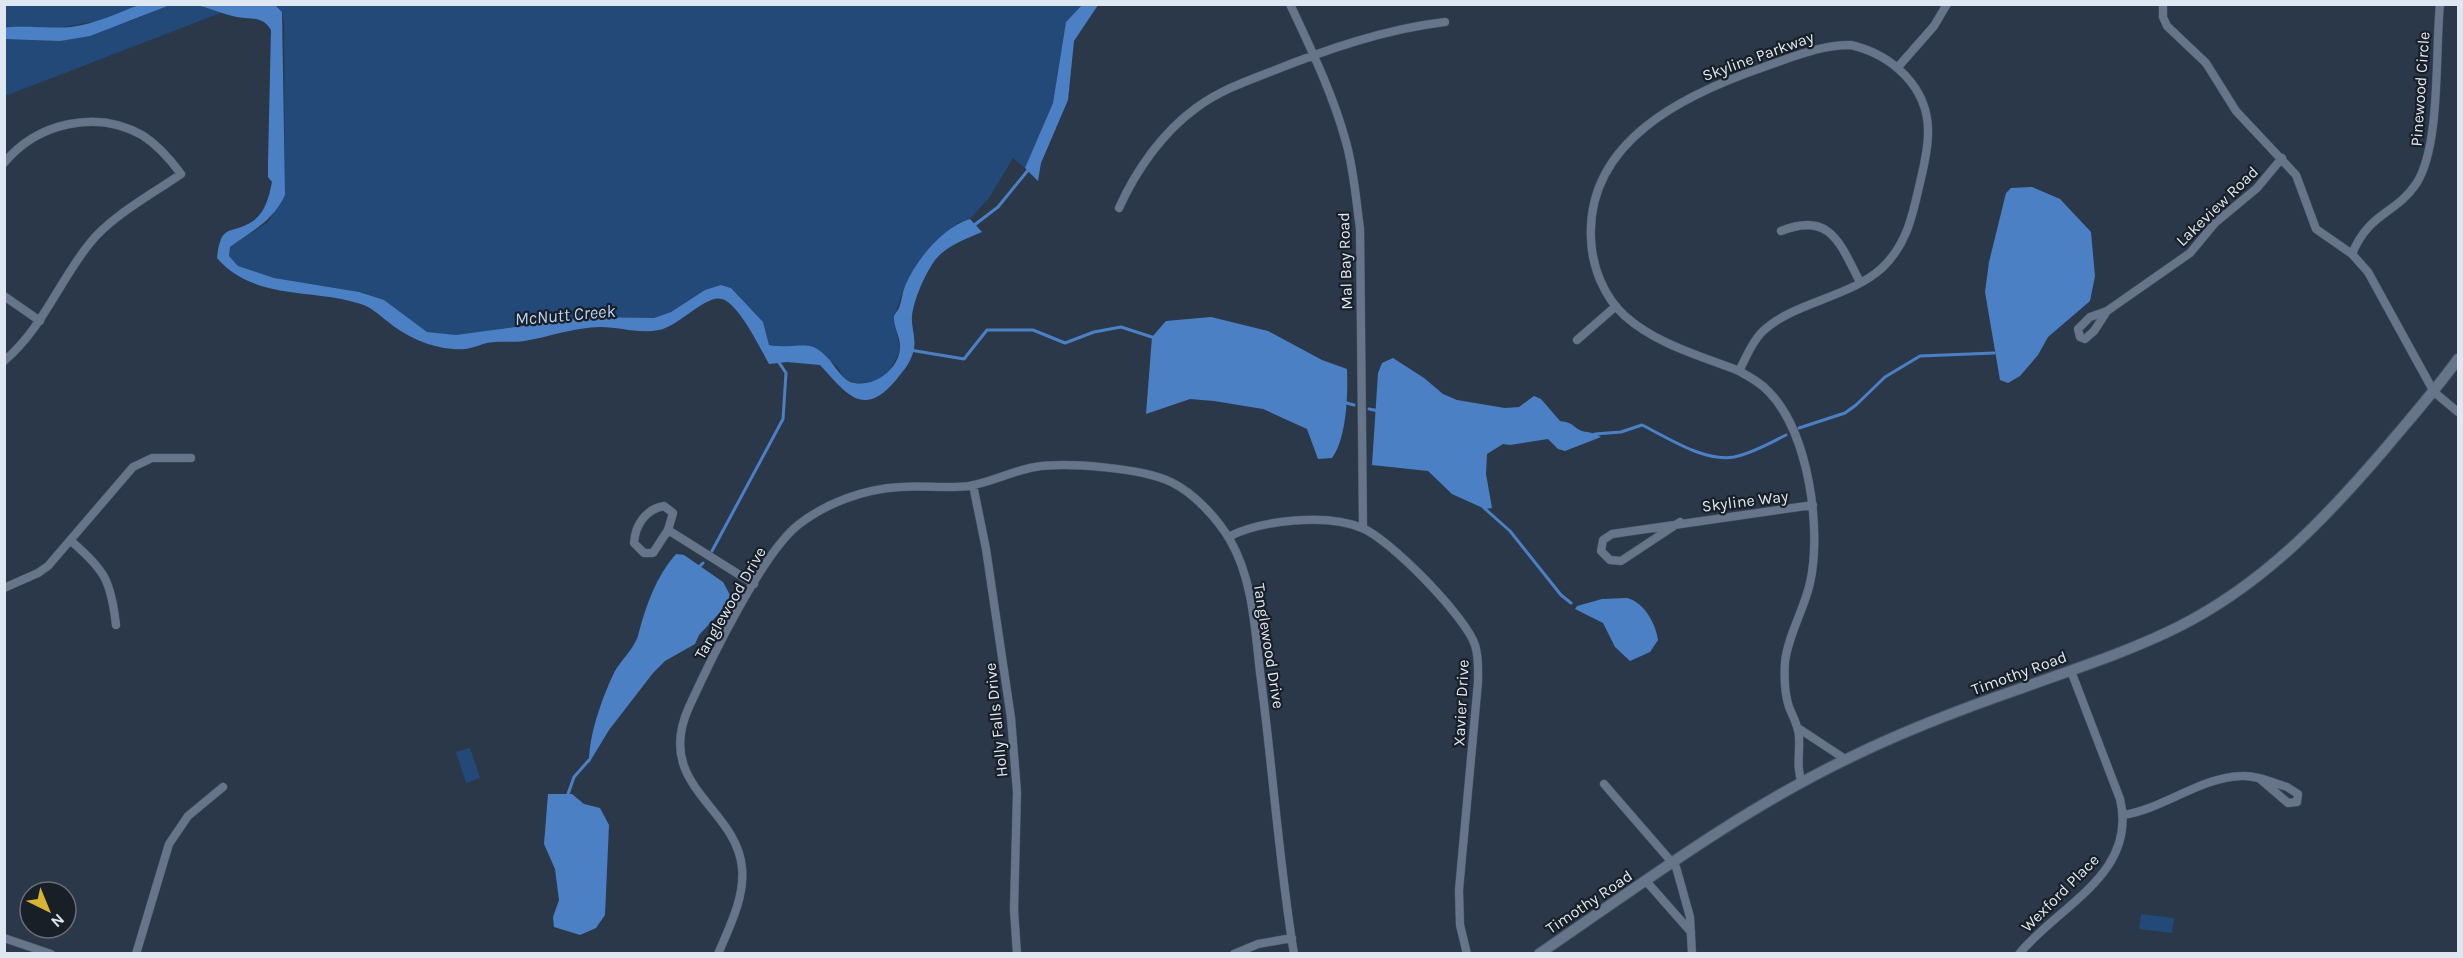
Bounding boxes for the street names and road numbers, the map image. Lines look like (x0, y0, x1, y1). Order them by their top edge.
street label: Skyline Parkway (1700, 27, 1817, 85)
street label: Pinewood Circle (2407, 31, 2433, 147)
street label: Lakeview Road (2172, 162, 2262, 250)
street label: Mal Bay Road (1334, 212, 1356, 310)
street label: Skyline Way (1701, 486, 1790, 516)
street label: Tanglewood Drive (690, 543, 770, 663)
street label: Tanglewood Drive (1250, 582, 1288, 710)
street label: Timothy Road (1969, 647, 2069, 699)
street label: Xavier Drive (1449, 659, 1473, 747)
street label: Holly Falls Drive (981, 662, 1011, 778)
street label: Wexford Place (2017, 850, 2103, 936)
street label: Timothy Road (1542, 866, 1636, 938)

